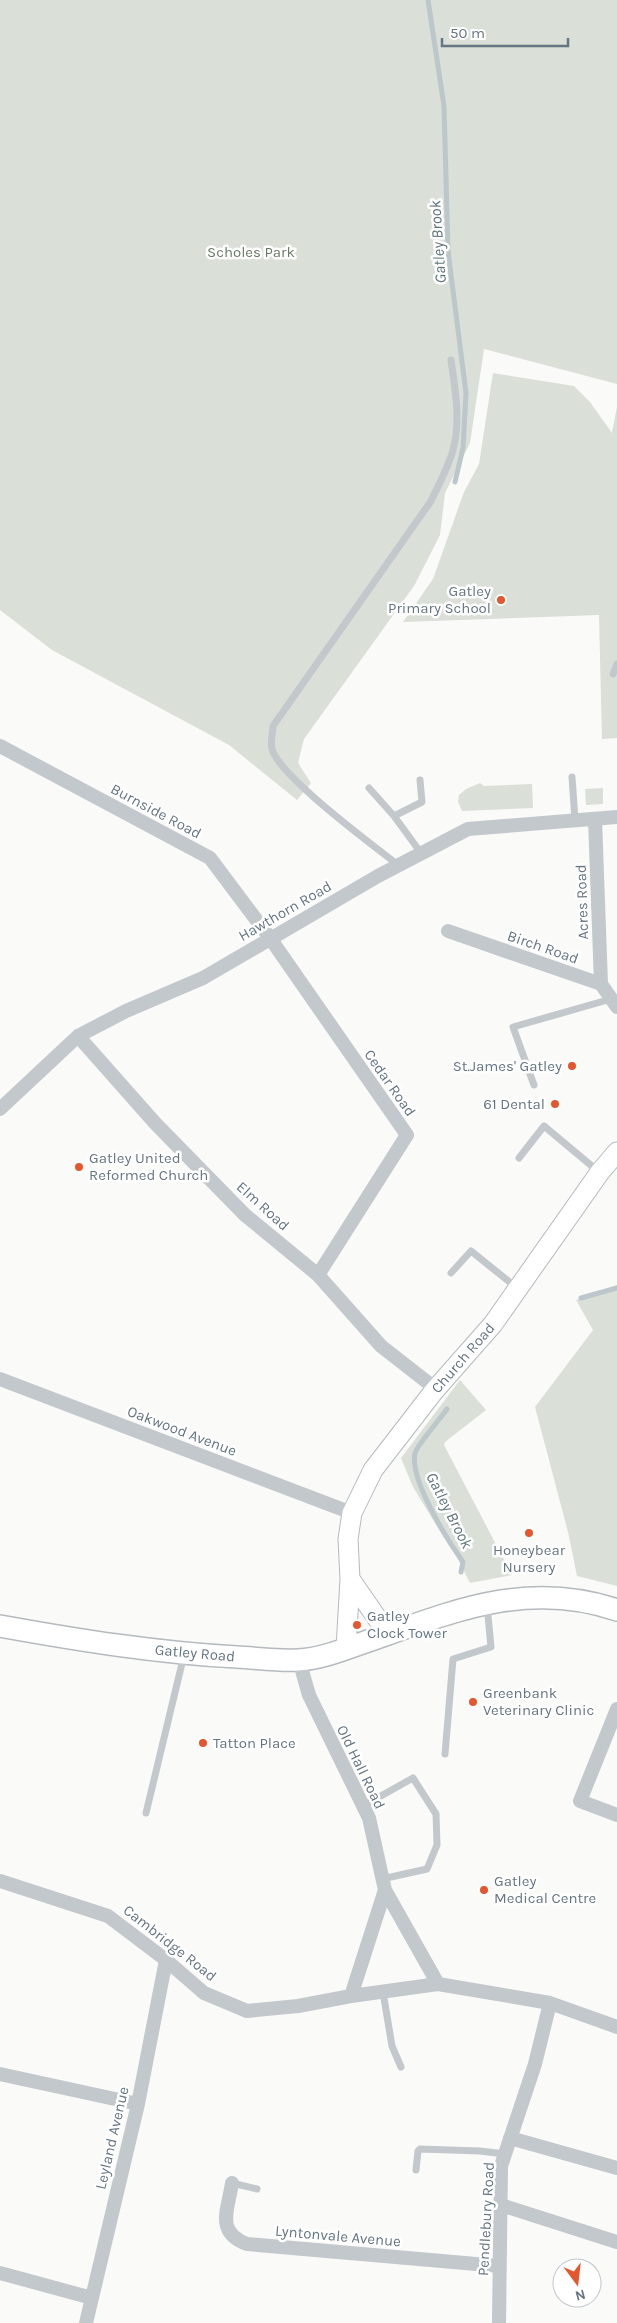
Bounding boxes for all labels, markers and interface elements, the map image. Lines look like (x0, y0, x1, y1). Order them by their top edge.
scale bar (442, 15, 568, 47)
text: 50 m (450, 24, 485, 42)
water label: Gatley Brook (425, 199, 450, 284)
park label: Scholes Park (207, 243, 295, 261)
place label: Gatley Primary School (388, 582, 491, 617)
marker: Gatley Primary School (495, 594, 507, 606)
street label: Burnside Road (108, 780, 204, 842)
street label: Acres Road (572, 864, 592, 940)
street label: Hawthorn Road (235, 877, 335, 945)
street label: Birch Road (505, 926, 581, 968)
street label: Cedar Road (360, 1046, 420, 1120)
place label: St.James' Gatley (453, 1057, 562, 1075)
marker: St.James' Gatley (566, 1060, 578, 1072)
place label: 61 Dental (483, 1095, 545, 1113)
marker: 61 Dental (549, 1098, 561, 1110)
place label: Gatley United Reformed Church (89, 1149, 208, 1184)
marker: Gatley United Reformed Church (73, 1161, 85, 1173)
street label: Elm Road (233, 1178, 293, 1234)
street label: Church Road (427, 1319, 499, 1397)
street label: Oakwood Avenue (125, 1402, 239, 1460)
water label: Gatley Brook (422, 1469, 477, 1552)
marker: Honeybear Nursery (523, 1527, 535, 1539)
place label: Honeybear Nursery (493, 1541, 566, 1576)
place label: Gatley Clock Tower (367, 1607, 447, 1642)
marker: Gatley Clock Tower (351, 1619, 363, 1631)
street label: Gatley Road (154, 1641, 236, 1665)
place label: Greenbank Veterinary Clinic (483, 1684, 594, 1719)
marker: Greenbank Veterinary Clinic (467, 1696, 479, 1708)
street label: Old Hall Road (333, 1722, 389, 1812)
place label: Tatton Place (213, 1734, 296, 1752)
marker: Tatton Place (197, 1737, 209, 1749)
place label: Gatley Medical Centre (494, 1872, 596, 1907)
marker: Gatley Medical Centre (478, 1884, 490, 1896)
street label: Cambridge Road (120, 1901, 220, 1985)
street label: Leyland Avenue (91, 2085, 133, 2191)
street label: Pendlebury Road (474, 2161, 498, 2277)
street label: Lyntonvale Avenue (274, 2222, 402, 2250)
north arrow (552, 2258, 602, 2308)
text: N (573, 2286, 587, 2305)

